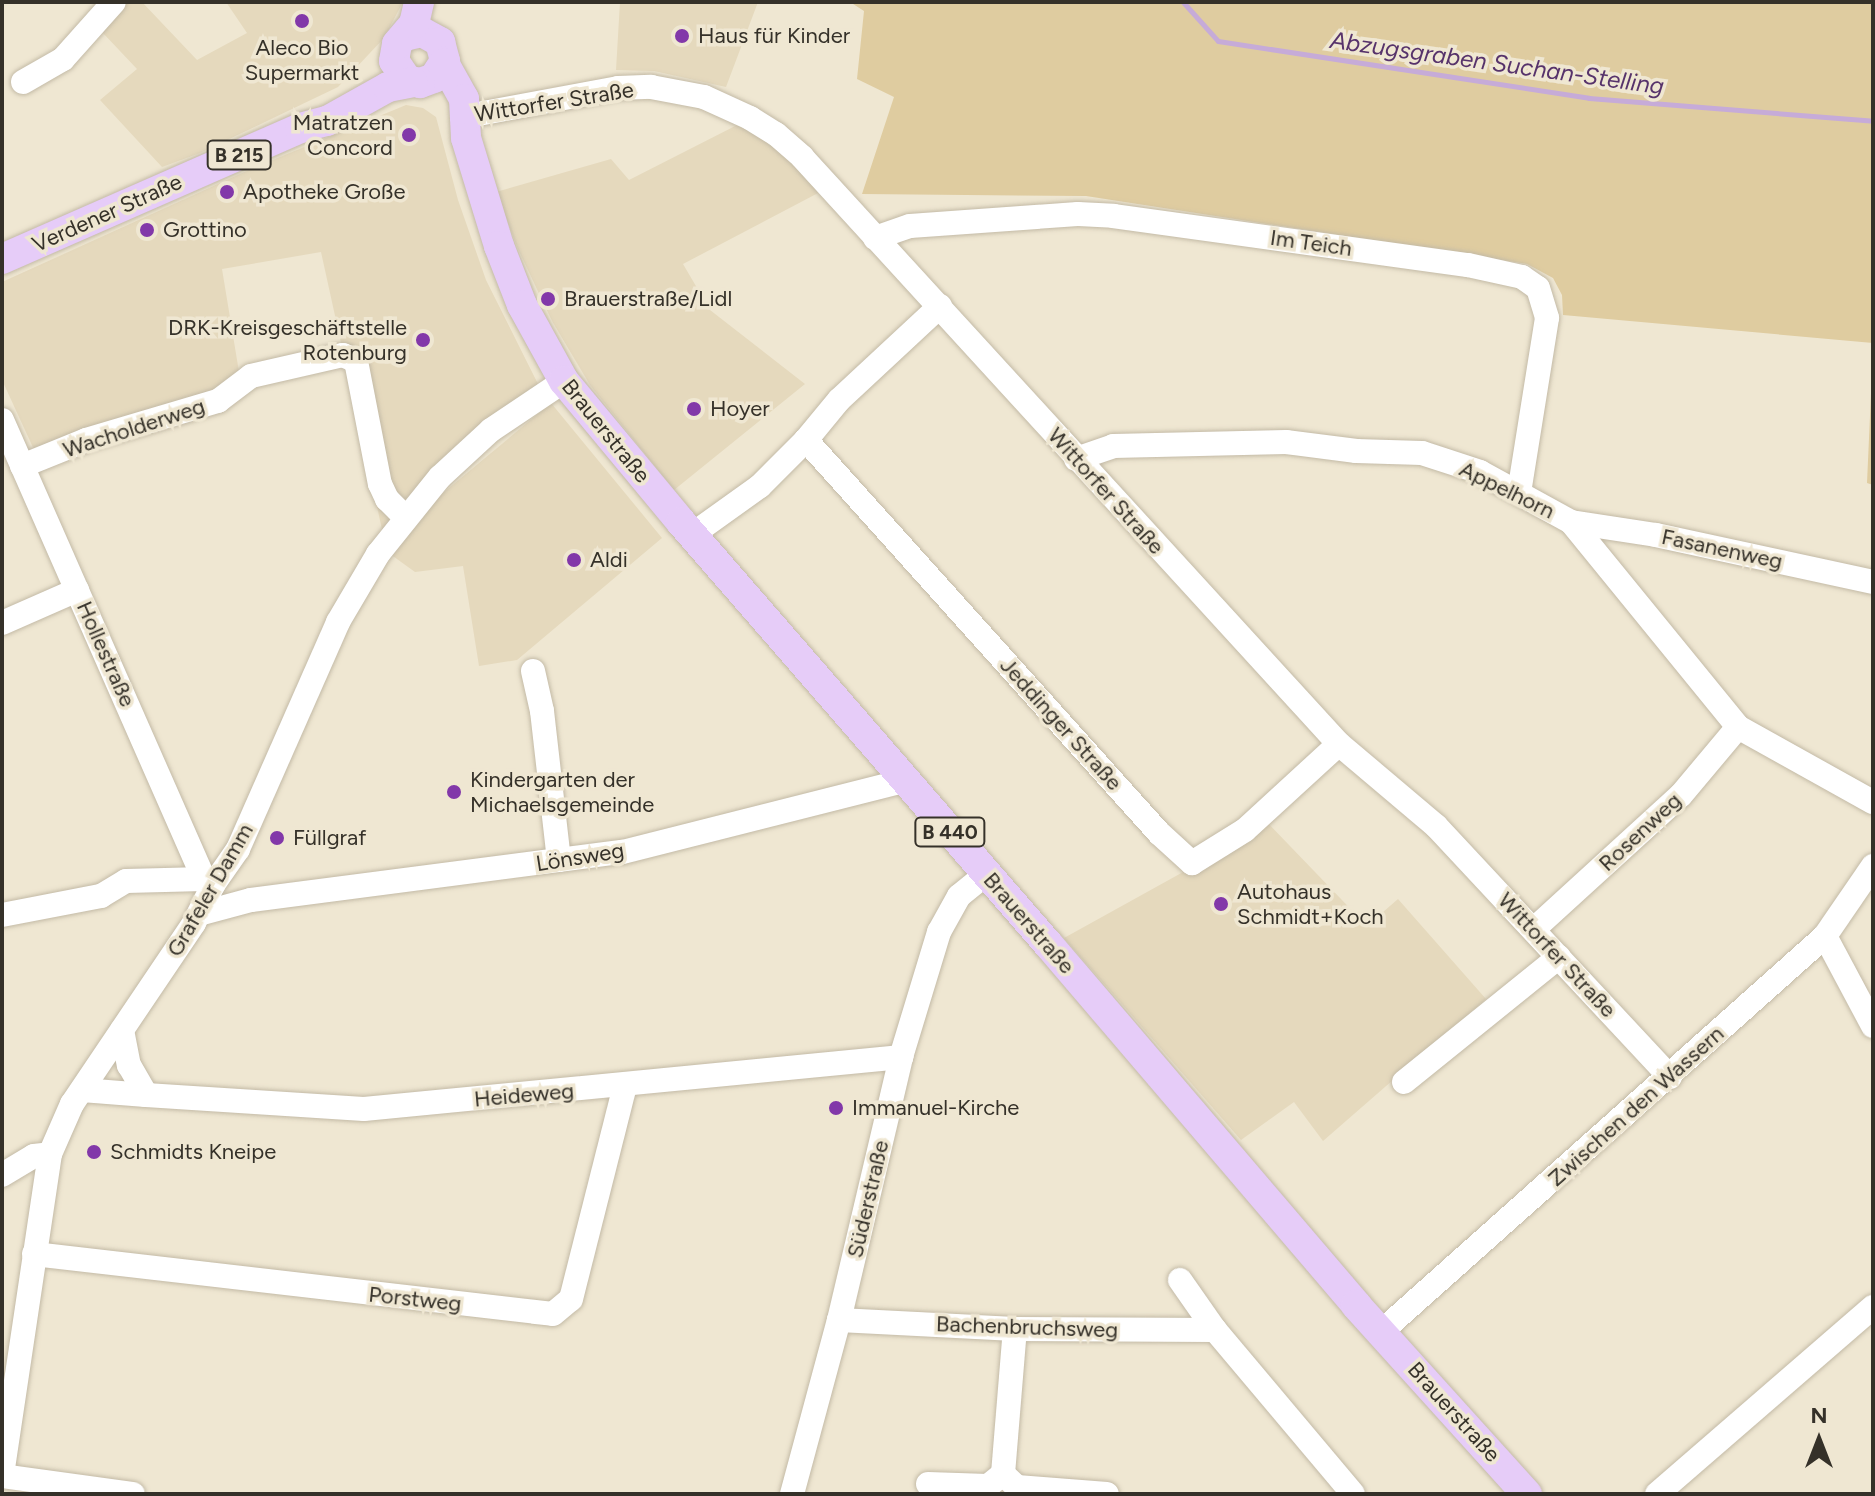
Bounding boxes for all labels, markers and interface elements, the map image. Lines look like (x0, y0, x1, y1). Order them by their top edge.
marker: Aleco Bio Supermarkt (293, 12, 311, 30)
place label: Haus für Kinder (698, 23, 850, 49)
water label: Abzugsgraben Suchan-Stelling (1328, 25, 1666, 101)
marker: Haus für Kinder (673, 27, 691, 45)
place label: Aleco Bio Supermarkt (245, 34, 359, 86)
street label: Wittorfer Straße (473, 76, 635, 128)
place label: Matratzen Concord (293, 109, 393, 160)
marker: Matratzen Concord (400, 126, 418, 144)
road number: B 215 (205, 139, 273, 171)
street label: Verdener Straße (28, 168, 186, 258)
place label: Apotheke Große (243, 179, 405, 205)
marker: Apotheke Große (218, 183, 236, 201)
place label: Grottino (163, 217, 247, 243)
marker: Grottino (138, 221, 156, 239)
street label: Im Teich (1268, 224, 1354, 262)
place label: Brauerstraße/Lidl (564, 286, 732, 312)
marker: Brauerstraße/Lidl (539, 290, 557, 308)
place label: DRK-Kreisgeschäftstelle Rotenburg (168, 314, 407, 366)
marker: DRK-Kreisgeschäftstelle Rotenburg (414, 331, 432, 349)
street label: Brauerstraße (556, 374, 656, 488)
street label: Wacholderweg (60, 393, 208, 463)
place label: Hoyer (710, 396, 770, 422)
marker: Hoyer (685, 400, 703, 418)
street label: Wittorfer Straße (1042, 422, 1170, 560)
street label: Appelhorn (1455, 456, 1559, 524)
street label: Fasanenweg (1659, 523, 1785, 575)
place label: Aldi (590, 547, 628, 573)
marker: Aldi (565, 551, 583, 569)
street label: Hollestraße (71, 597, 141, 711)
street label: Jeddinger Straße (995, 652, 1127, 796)
place label: Kindergarten der Michaelsgemeinde (470, 766, 654, 818)
marker: Kindergarten der Michaelsgemeinde (445, 783, 463, 801)
street label: Rosenweg (1593, 787, 1687, 877)
road number: B 440 (914, 816, 986, 848)
street label: Grafeler Damm (161, 819, 259, 961)
place label: Füllgraf (293, 825, 366, 851)
marker: Füllgraf (268, 829, 286, 847)
street label: Lönsweg (534, 837, 626, 877)
street label: Brauerstraße (978, 867, 1080, 979)
place label: Autohaus Schmidt+Koch (1237, 878, 1384, 930)
street label: Wittorfer Straße (1493, 887, 1621, 1023)
marker: Autohaus Schmidt+Koch (1212, 895, 1230, 913)
street label: Zwischen den Wassern (1543, 1020, 1729, 1192)
street label: Heideweg (473, 1077, 575, 1113)
place label: Immanuel-Kirche (852, 1095, 1019, 1121)
marker: Immanuel-Kirche (827, 1099, 845, 1117)
street label: Süderstraße (842, 1138, 894, 1260)
place label: Schmidts Kneipe (110, 1139, 276, 1165)
marker: Schmidts Kneipe (85, 1143, 103, 1161)
street label: Porstweg (367, 1281, 463, 1317)
street label: Bachenbruchsweg (936, 1311, 1118, 1343)
street label: Brauerstraße (1402, 1357, 1506, 1467)
north arrow (1779, 1400, 1859, 1480)
text: N (1810, 1402, 1828, 1429)

